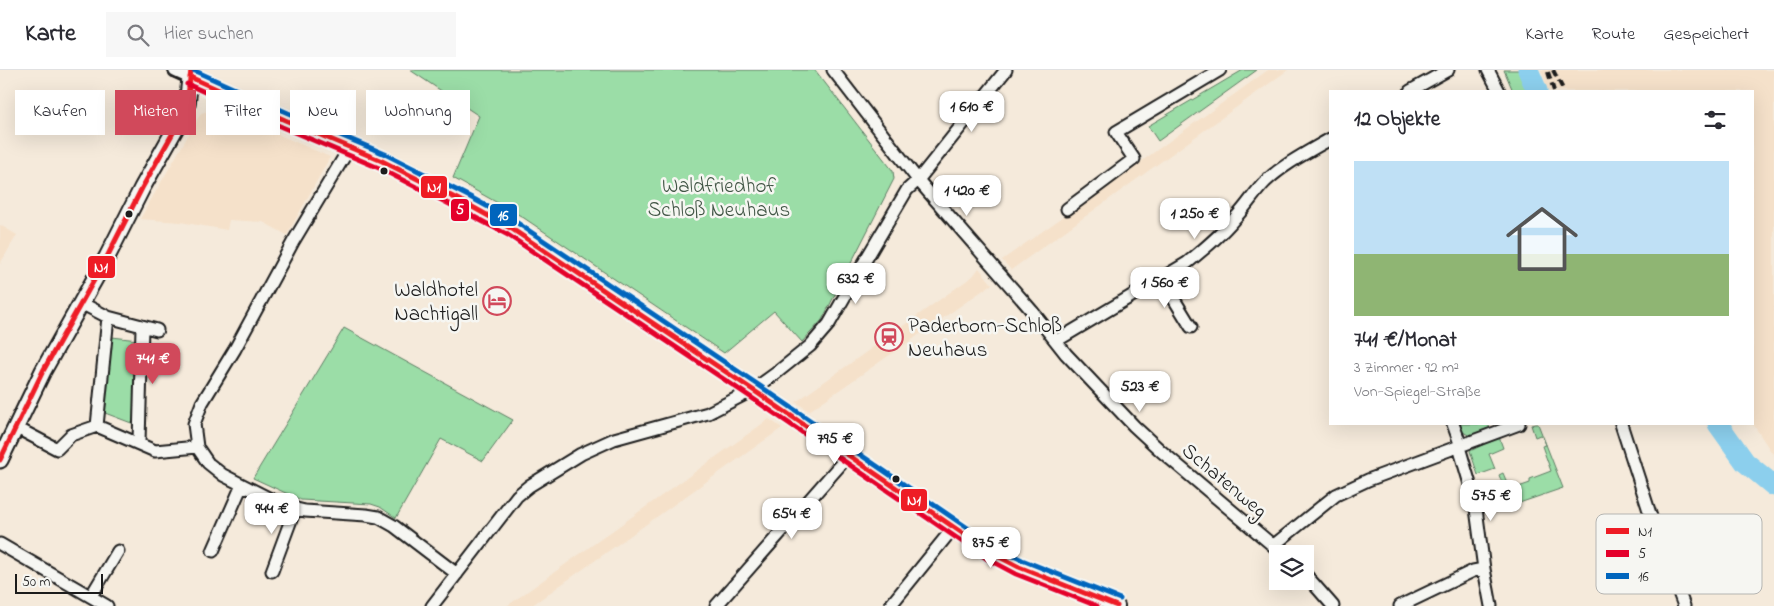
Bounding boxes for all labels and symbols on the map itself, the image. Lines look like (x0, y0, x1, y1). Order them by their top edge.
pin: 1 610 € (926, 90, 1018, 133)
unlabelled marker (379, 166, 389, 176)
park label: Waldfriedhof Schloß Neuhaus (648, 172, 790, 226)
pin: 1 420 € (921, 174, 1013, 217)
line badge: N1 (420, 175, 448, 199)
text: N1 (427, 178, 441, 199)
line badge: 5 (450, 198, 470, 222)
pin: 1 250 € (1149, 198, 1241, 240)
text: 5 (456, 200, 464, 221)
line badge: 16 (489, 203, 518, 227)
text: 16 (498, 206, 509, 227)
unlabelled marker (124, 209, 134, 219)
line badge: N1 (87, 255, 116, 279)
text: N1 (94, 258, 108, 279)
pin: 632 € (821, 262, 891, 305)
pin: 1 560 € (1119, 266, 1211, 309)
place label: Waldhotel Nachtigall (394, 276, 478, 332)
hotel icon: Waldhotel Nachtigall (482, 286, 512, 316)
place label: Paderborn-Schloß Neuhaus (908, 312, 1062, 366)
station icon: Paderborn-Schloß Neuhaus (874, 322, 904, 352)
pin: 741 € (118, 342, 188, 385)
pin: 523 € (1105, 370, 1175, 413)
pin: 795 € (800, 422, 870, 465)
street label: Schatenweg (1173, 437, 1273, 528)
unlabelled marker (891, 474, 901, 484)
pin: 575 € (1456, 480, 1526, 522)
line badge: N1 (900, 488, 928, 512)
text: N1 (907, 491, 921, 512)
pin: 944 € (237, 492, 307, 535)
pin: 654 € (757, 498, 827, 540)
legend (1596, 514, 1762, 594)
text: N1 (1638, 522, 1652, 543)
pin: 875 € (956, 526, 1026, 569)
text: 5 (1638, 544, 1646, 565)
text: 16 (1638, 567, 1649, 588)
scale bar (15, 571, 102, 594)

